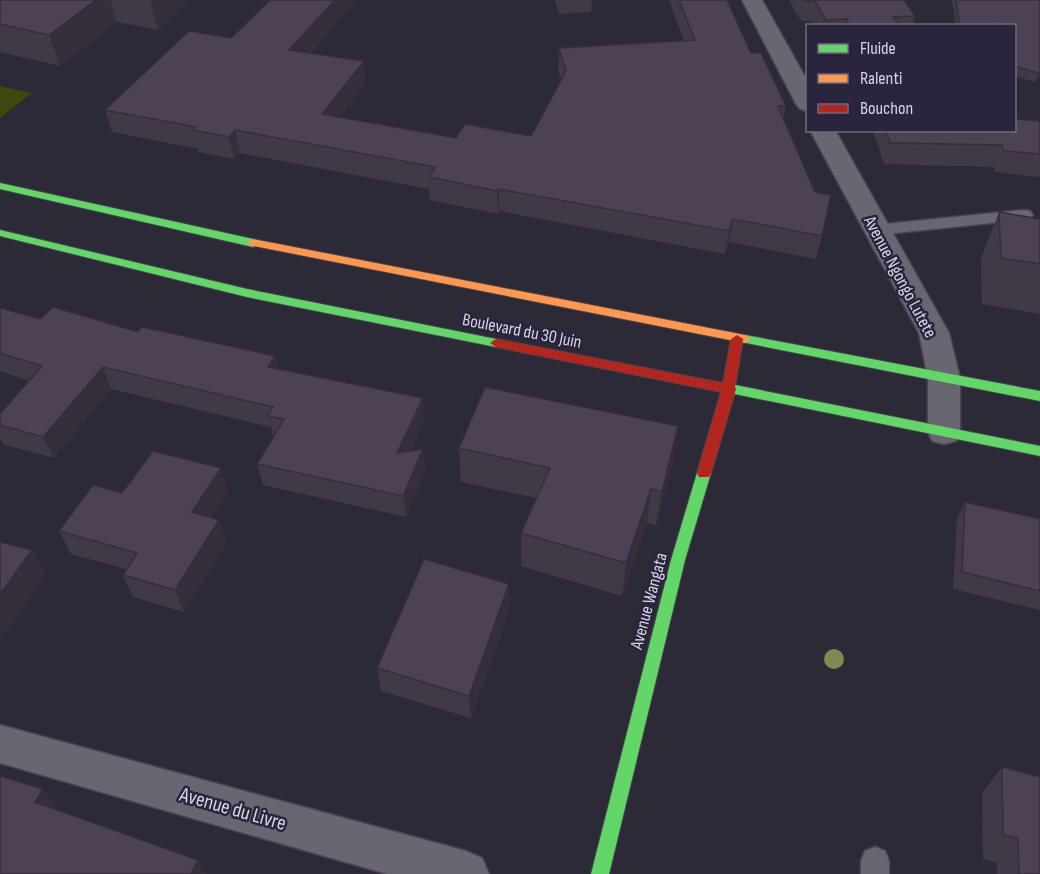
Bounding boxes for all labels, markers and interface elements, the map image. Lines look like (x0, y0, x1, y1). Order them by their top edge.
legend (806, 24, 1016, 132)
text: Fluide (860, 38, 896, 59)
text: Ralenti (860, 68, 902, 89)
text: Bouchon (860, 98, 913, 119)
street label: Avenue Ngongo Lutete (859, 212, 941, 342)
street label: Boulevard du 30 Juin (461, 309, 583, 353)
street label: Avenue Wangata (626, 550, 672, 652)
street label: Avenue du Livre (176, 782, 289, 836)

